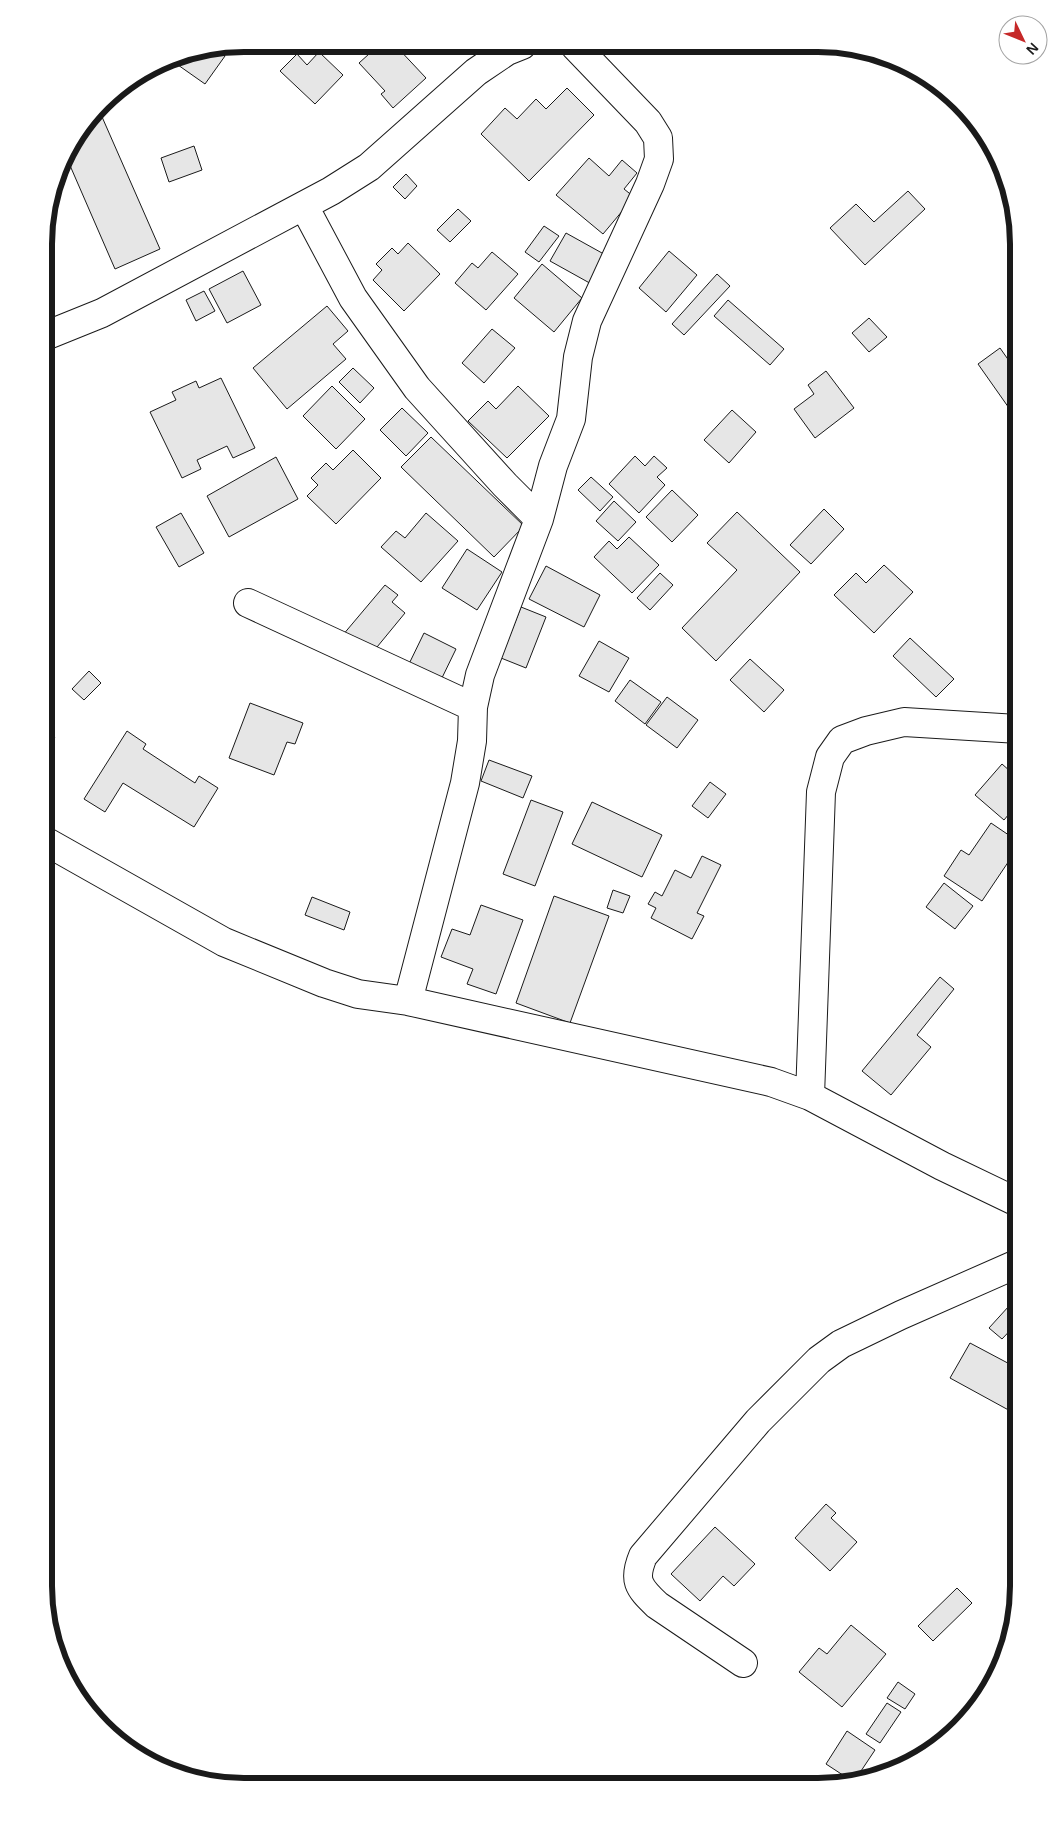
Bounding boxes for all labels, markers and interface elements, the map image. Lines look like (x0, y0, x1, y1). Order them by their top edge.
north arrow (998, 15, 1048, 65)
text: N (1023, 40, 1042, 58)

